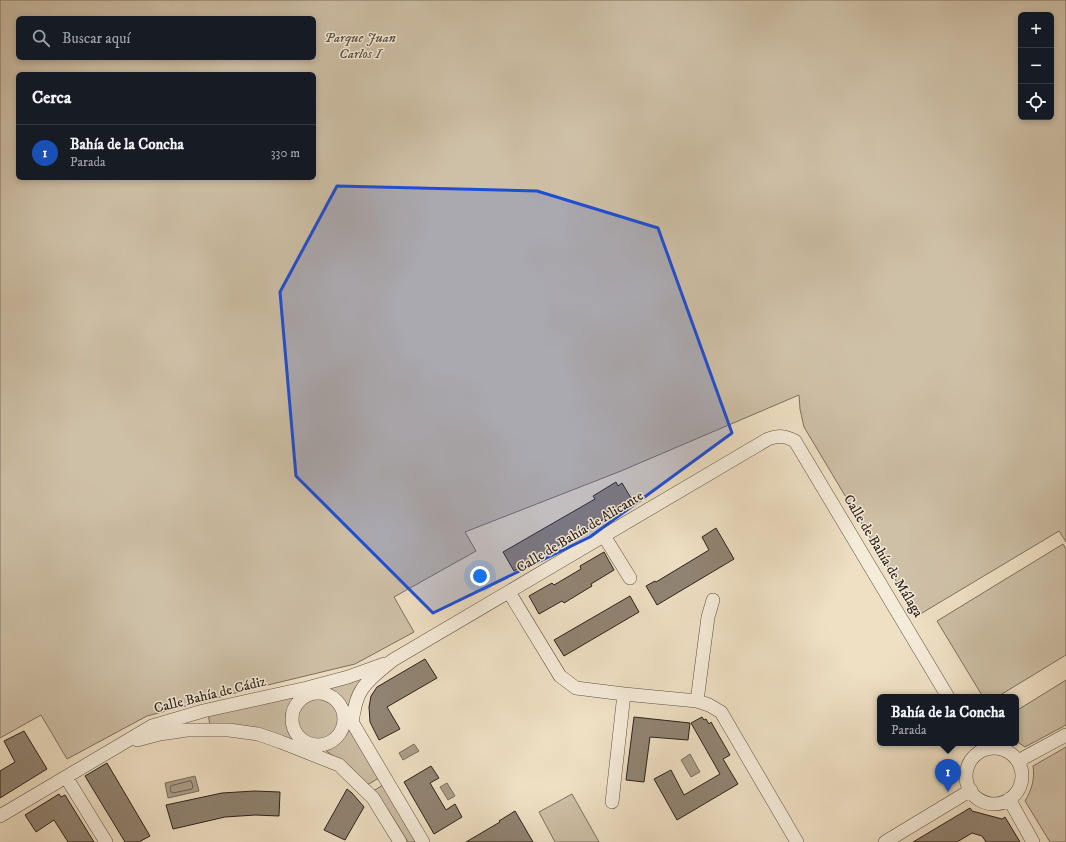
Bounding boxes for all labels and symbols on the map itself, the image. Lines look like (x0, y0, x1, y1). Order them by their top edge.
park label: Parque Juan Carlos I (324, 29, 396, 63)
street label: Calle de Bahía de Alicante (513, 487, 647, 577)
street label: Calle de Bahía de Málaga (839, 491, 927, 621)
your location (470, 566, 490, 586)
street label: Calle Bahía de Cádiz (152, 672, 268, 718)
pin: 1 (935, 759, 961, 792)

